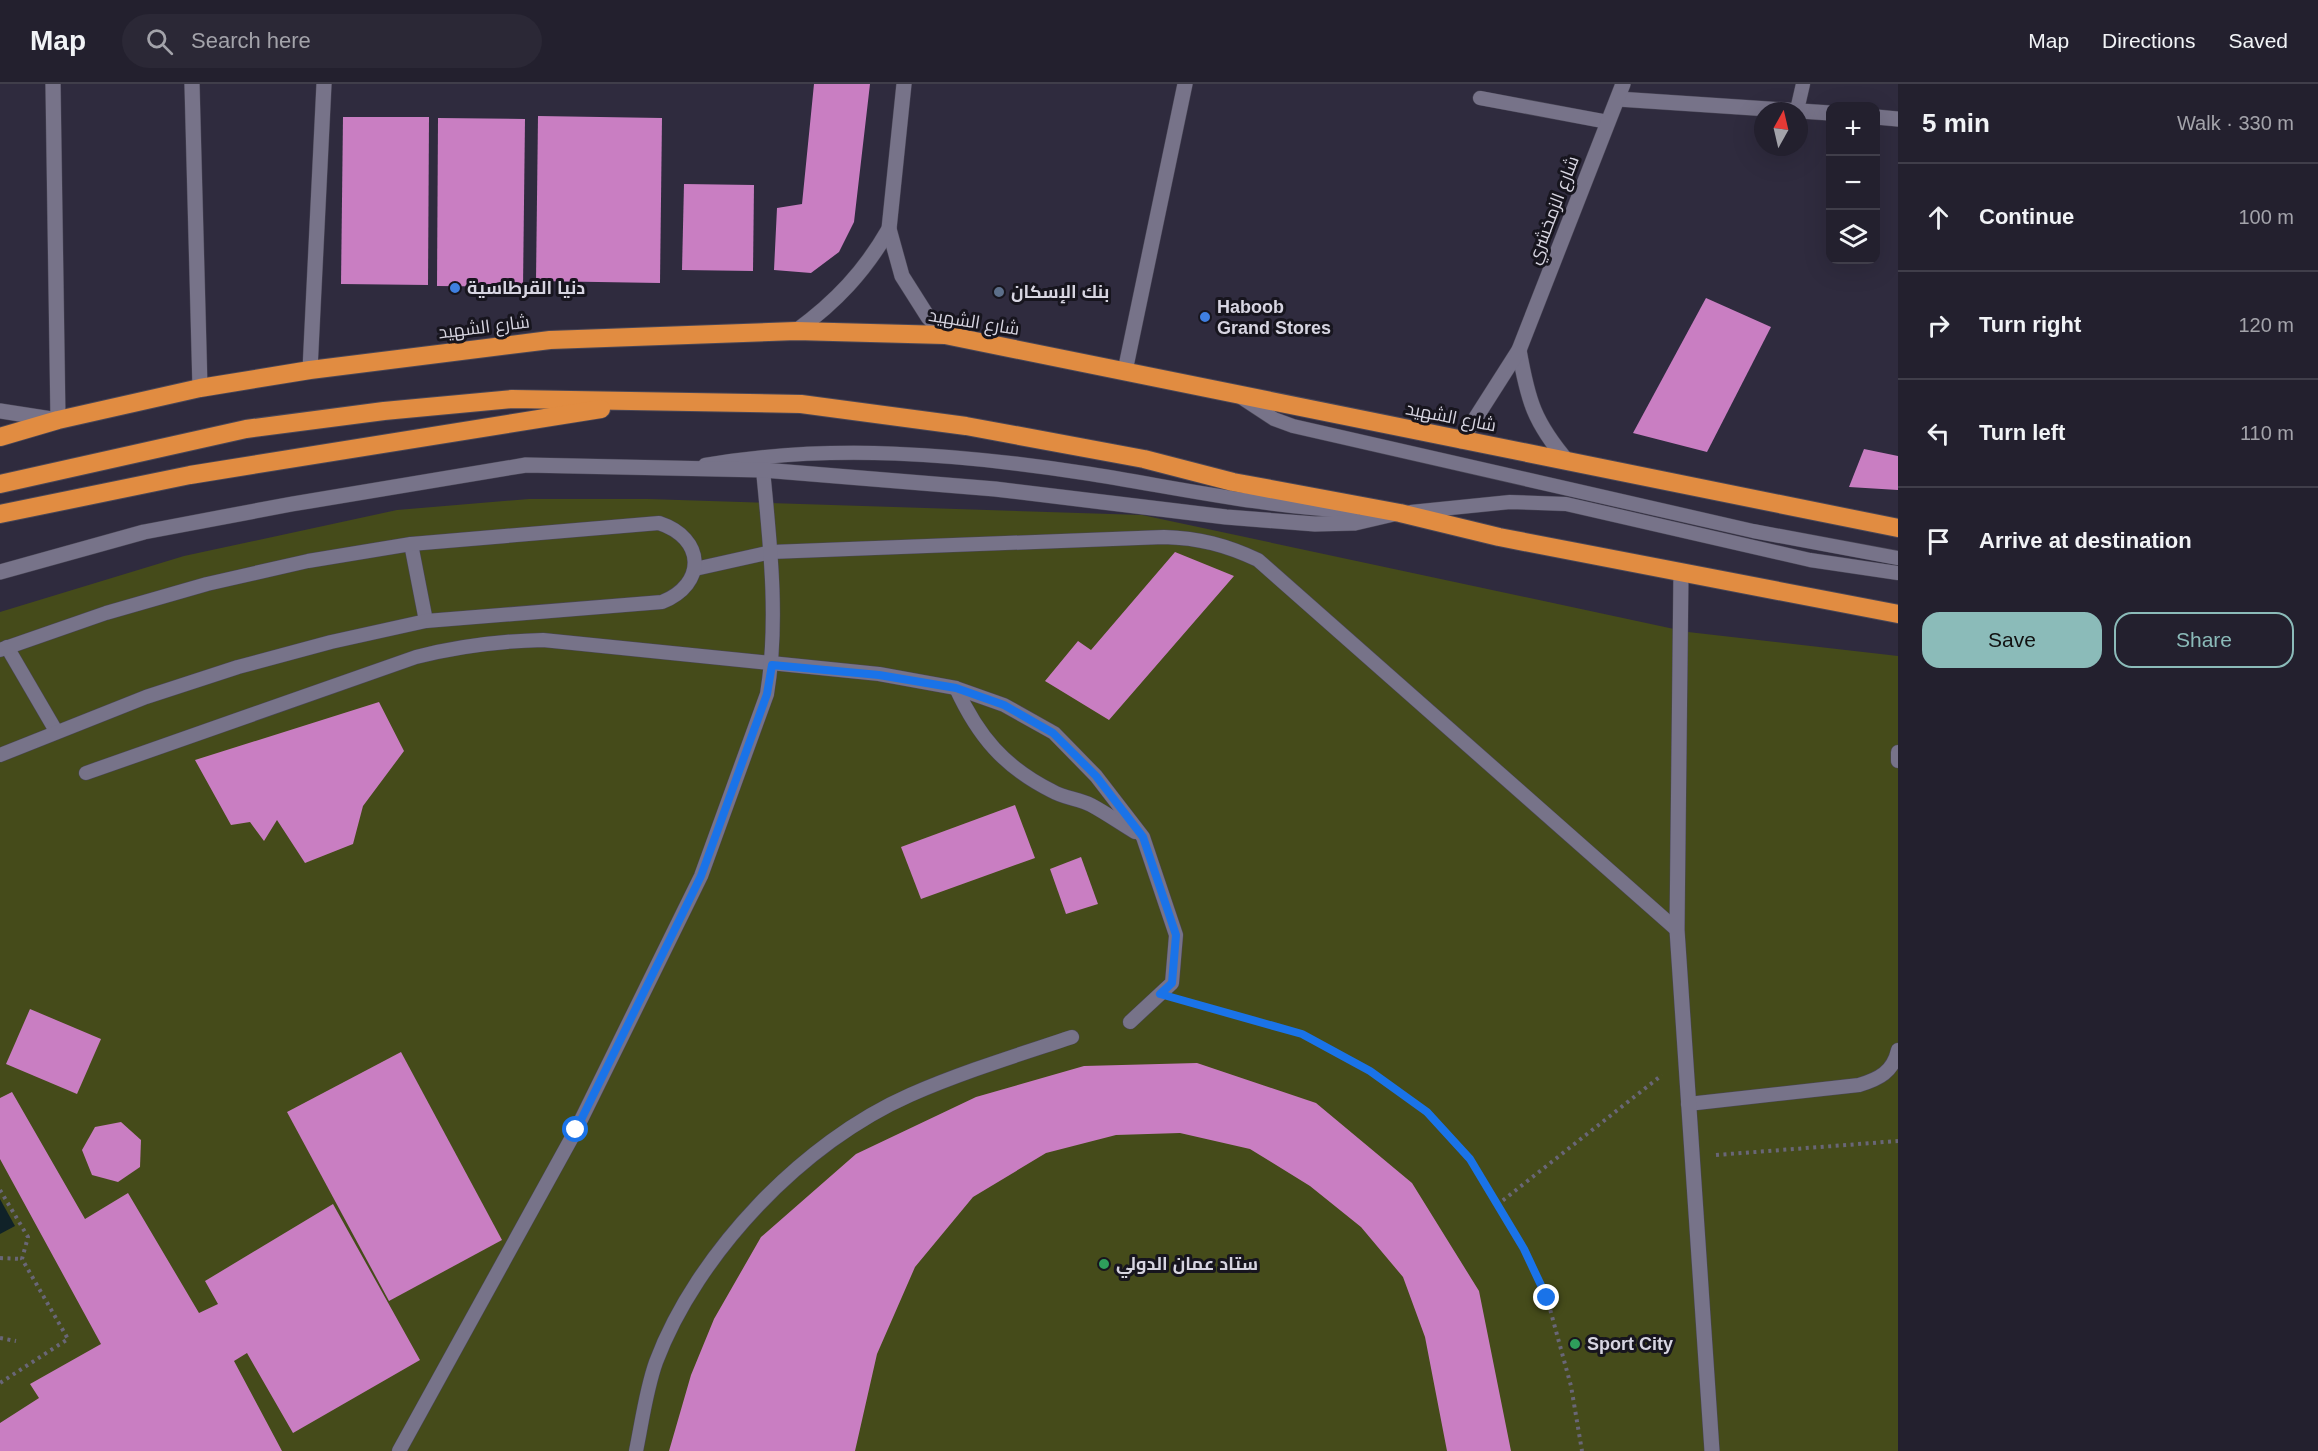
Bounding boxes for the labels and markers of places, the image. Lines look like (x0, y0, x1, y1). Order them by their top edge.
place label: دنيا القرطاسية (467, 278, 585, 299)
marker: دنيا القرطاسية (448, 281, 462, 295)
place label: بنك الإسكان (1011, 282, 1109, 304)
marker: بنك الإسكان (992, 285, 1006, 299)
place label: Haboob Grand Stores (1217, 297, 1331, 338)
marker: Haboob Grand Stores (1198, 310, 1212, 324)
place label: ستاد عمان الدولي (1116, 1254, 1258, 1279)
marker: ستاد عمان الدولي (1097, 1257, 1111, 1271)
place label: Sport City (1587, 1334, 1673, 1354)
marker: Sport City (1568, 1337, 1582, 1351)

